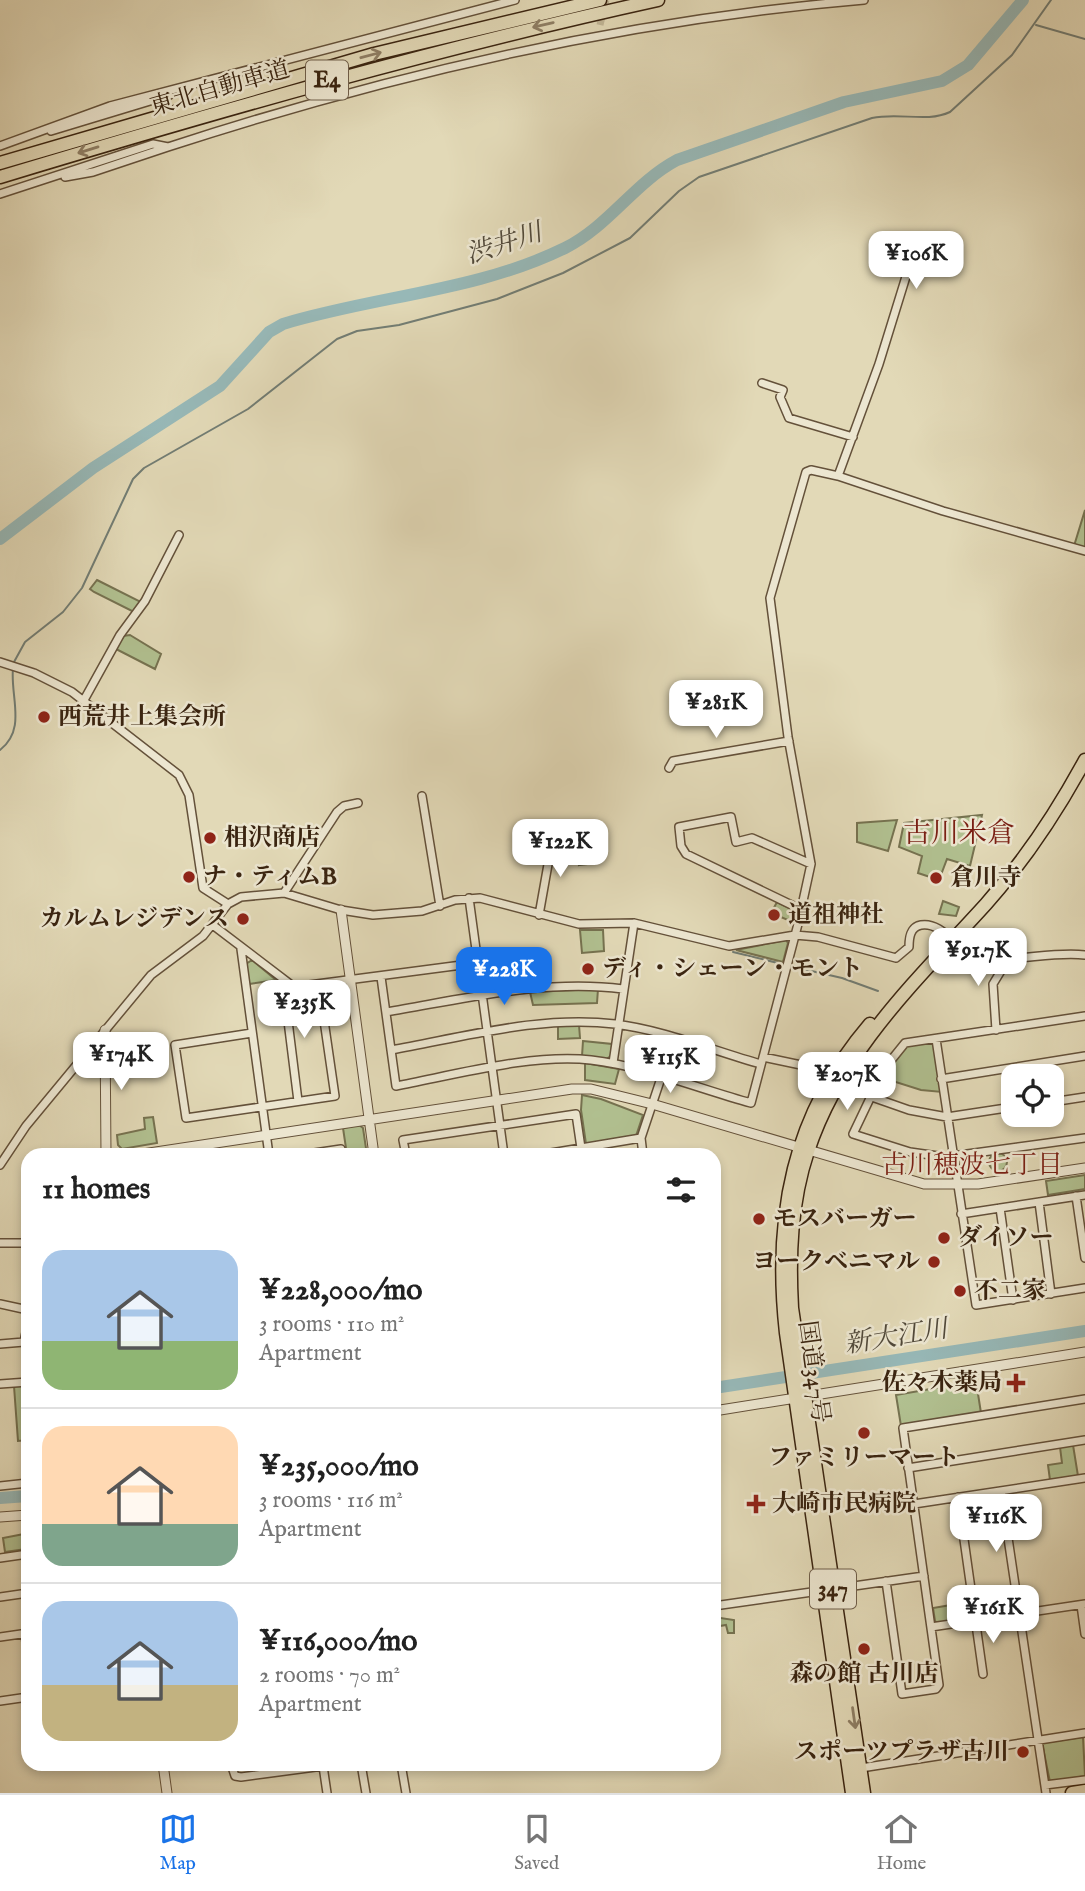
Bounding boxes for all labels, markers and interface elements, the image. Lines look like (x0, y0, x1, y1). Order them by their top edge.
one-way arrow (532, 19, 555, 32)
one-way arrow (360, 47, 382, 60)
street label: 東北自動車道 (147, 54, 293, 124)
road number: E4 (306, 60, 348, 100)
one-way arrow (77, 145, 99, 158)
water label: 渋井川 (462, 215, 549, 272)
pin: ¥106K (867, 232, 965, 291)
text: ¥106K (885, 239, 947, 268)
pin: ¥281K (667, 680, 765, 740)
text: ¥281K (685, 688, 747, 717)
place label: 西荒井上集会所 (58, 702, 226, 733)
marker: 西荒井上集会所 (36, 709, 52, 725)
district label: 古川米倉 (903, 817, 1015, 852)
pin: ¥122K (511, 820, 609, 879)
place label: 相沢商店 (224, 823, 320, 854)
text: ¥122K (528, 827, 592, 856)
marker: 相沢商店 (202, 830, 218, 846)
place label: ナ・ティムB (203, 862, 337, 893)
place label: 倉川寺 (950, 863, 1022, 894)
marker: ナ・ティムB (181, 869, 197, 885)
marker: 倉川寺 (928, 870, 944, 886)
place label: 道祖神社 (788, 900, 884, 931)
place label: カルムレジデンス (40, 904, 229, 935)
marker: 道祖神社 (766, 907, 782, 923)
marker: カルムレジデンス (235, 911, 251, 927)
pin: ¥91.7K (921, 928, 1035, 988)
text: ¥91.7K (945, 936, 1011, 965)
pin: ¥228K (455, 948, 553, 1007)
place label: ディ・シェーン・モント (602, 954, 863, 985)
text: ¥228K (472, 955, 536, 984)
marker: ディ・シェーン・モント (580, 961, 596, 977)
pin: ¥235K (255, 981, 353, 1040)
text: ¥235K (273, 988, 335, 1017)
pin: ¥174K (72, 1032, 170, 1092)
pin: ¥115K (621, 1036, 719, 1095)
text: ¥174K (89, 1040, 153, 1069)
text: ¥115K (641, 1043, 699, 1072)
pin: ¥207K (798, 1052, 896, 1112)
text: ¥207K (814, 1060, 880, 1089)
map controls (1001, 1064, 1064, 1127)
button: locate (1001, 1064, 1064, 1127)
district label: 古川穂波七丁目 (881, 1149, 1063, 1182)
text: 11 homes (42, 1171, 150, 1209)
icon: filters (662, 1171, 700, 1209)
place label: モスバーガー (773, 1204, 917, 1235)
marker: モスバーガー (751, 1211, 767, 1227)
place label: ダイソー (958, 1223, 1054, 1254)
marker: ダイソー (936, 1230, 952, 1246)
place label: ヨークベニマル (752, 1247, 920, 1278)
marker: ヨークベニマル (926, 1254, 942, 1270)
text: ¥228,000/mo (259, 1272, 422, 1310)
place label: 不二家 (974, 1276, 1046, 1307)
icon: home (98, 1278, 182, 1362)
marker: 不二家 (952, 1283, 968, 1299)
text: 3 rooms · 110 m² (259, 1310, 404, 1339)
water label: 新大江川 (842, 1312, 953, 1361)
street label: 国道347号 (790, 1319, 836, 1425)
text: Apartment (259, 1339, 362, 1368)
place label: 佐々木薬局 (882, 1368, 1002, 1399)
marker: 佐々木薬局 (1008, 1375, 1024, 1391)
marker: ファミリーマート (856, 1425, 872, 1441)
place label: ファミリーマート (768, 1443, 960, 1474)
text: ¥235,000/mo (259, 1448, 419, 1486)
icon: home (98, 1454, 182, 1538)
text: 3 rooms · 116 m² (259, 1486, 403, 1515)
place label: 大崎市民病院 (772, 1489, 916, 1520)
marker: 大崎市民病院 (746, 1494, 766, 1514)
pin: ¥116K (947, 1494, 1045, 1554)
text: ¥116K (966, 1502, 1026, 1531)
text: Apartment (259, 1515, 362, 1544)
road number: 347 (810, 1570, 856, 1608)
pin: ¥161K (944, 1586, 1042, 1645)
text: ¥161K (963, 1593, 1023, 1622)
text: ¥116,000/mo (259, 1623, 418, 1661)
icon: home (98, 1629, 182, 1713)
marker: 森の館 古川店 (856, 1641, 872, 1657)
place label: 森の館 古川店 (789, 1659, 939, 1690)
text: 2 rooms · 70 m² (259, 1661, 400, 1690)
text: Apartment (259, 1690, 362, 1719)
one-way arrow (847, 1706, 860, 1729)
place label: スポーツプラザ古川 (794, 1737, 1009, 1768)
marker: スポーツプラザ古川 (1015, 1744, 1031, 1760)
tab: Map (159, 1810, 197, 1876)
tab: Saved (514, 1810, 559, 1876)
tab: Home (877, 1810, 926, 1876)

